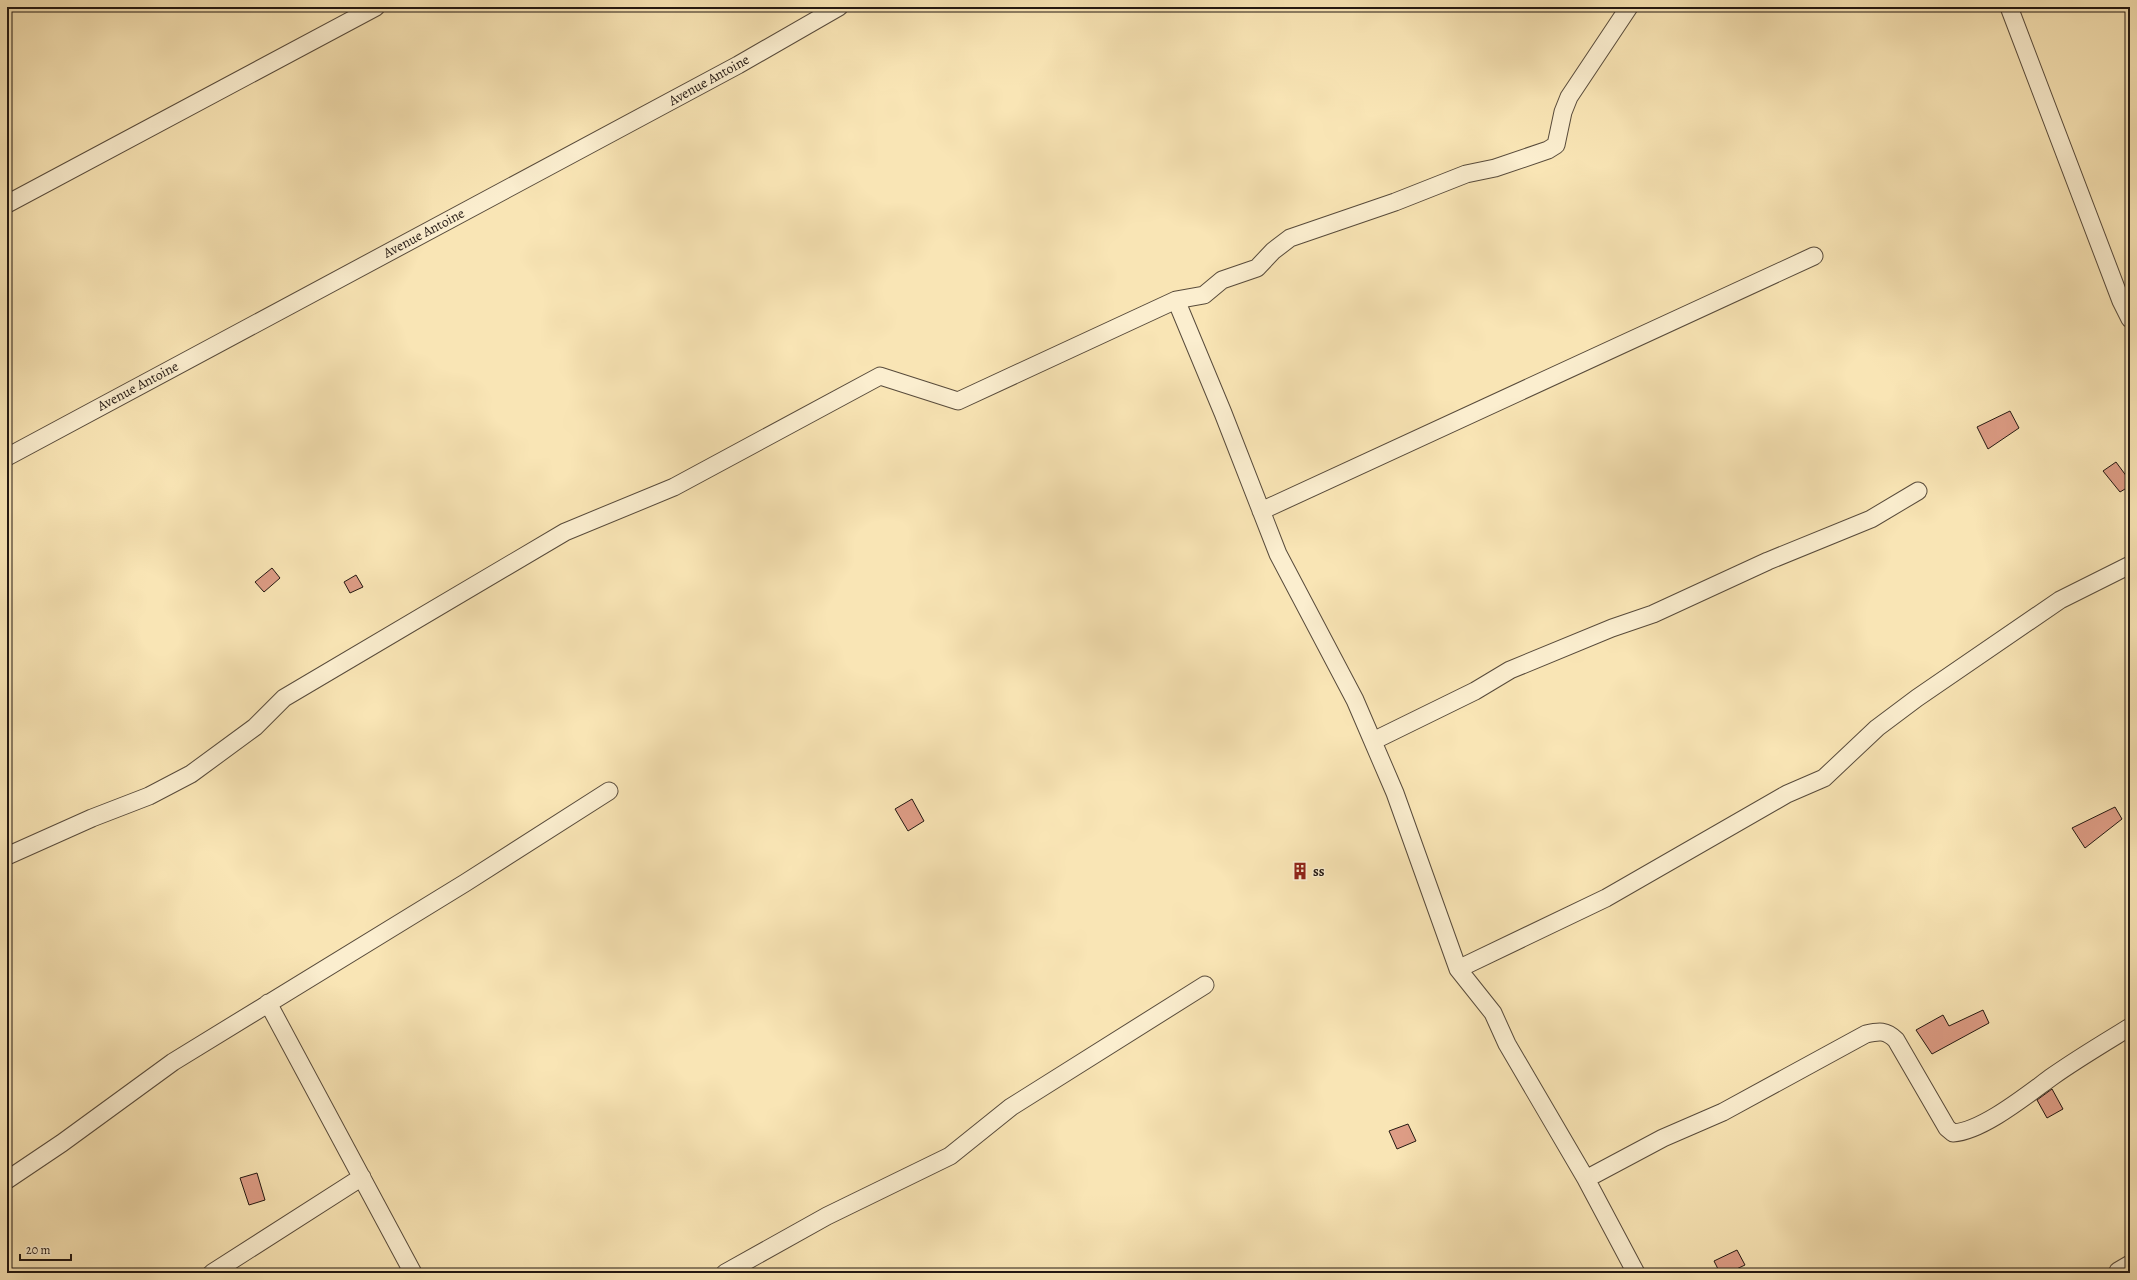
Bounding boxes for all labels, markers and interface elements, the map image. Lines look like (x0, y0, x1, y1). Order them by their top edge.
street label: Avenue Antoine (664, 50, 753, 110)
street label: Avenue Antoine (379, 204, 468, 263)
street label: Avenue Antoine (93, 357, 182, 416)
building icon: ss (1290, 861, 1310, 881)
place label: ss (1313, 862, 1325, 881)
scale bar (20, 1236, 71, 1262)
text: 20 m (26, 1242, 50, 1258)

